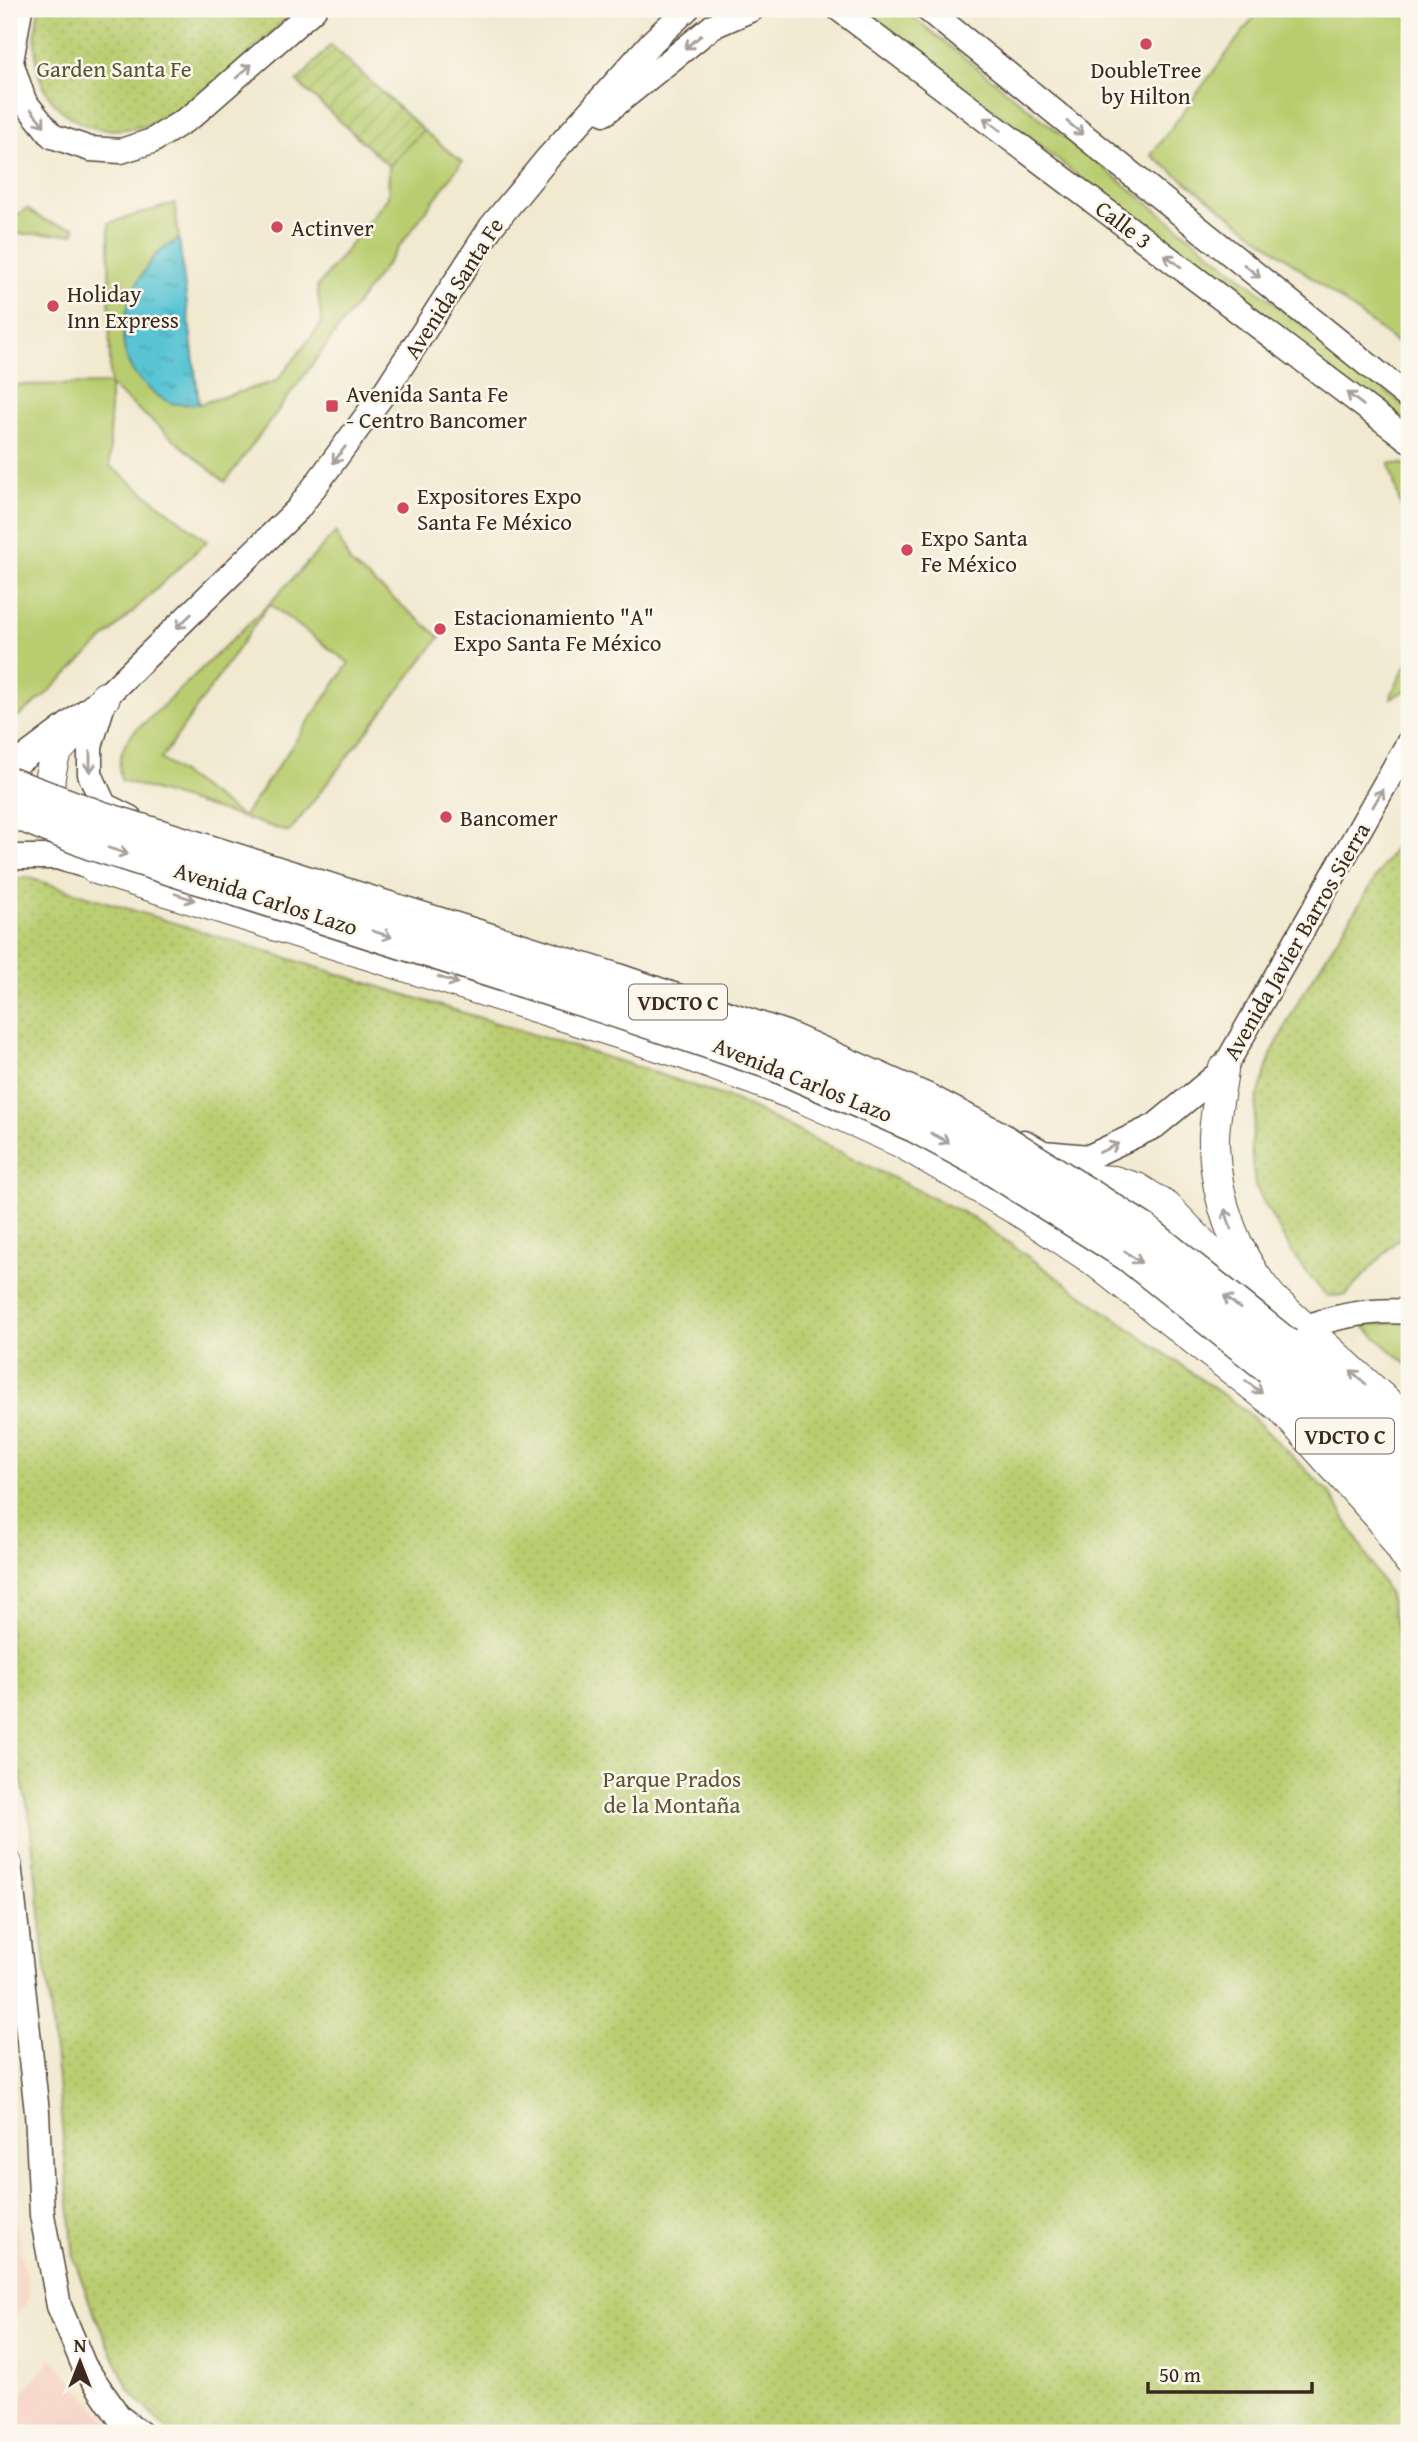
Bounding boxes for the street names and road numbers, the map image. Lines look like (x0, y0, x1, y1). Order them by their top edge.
street label: Calle 3 (1089, 192, 1159, 256)
street label: Avenida Santa Fe (395, 211, 511, 365)
street label: Avenida Javier Barros Sierra (1214, 816, 1378, 1066)
street label: Avenida Carlos Lazo (170, 853, 362, 943)
road number: VDCTO C (629, 984, 727, 1020)
street label: Avenida Carlos Lazo (708, 1028, 898, 1130)
road number: VDCTO C (1296, 1418, 1394, 1454)

